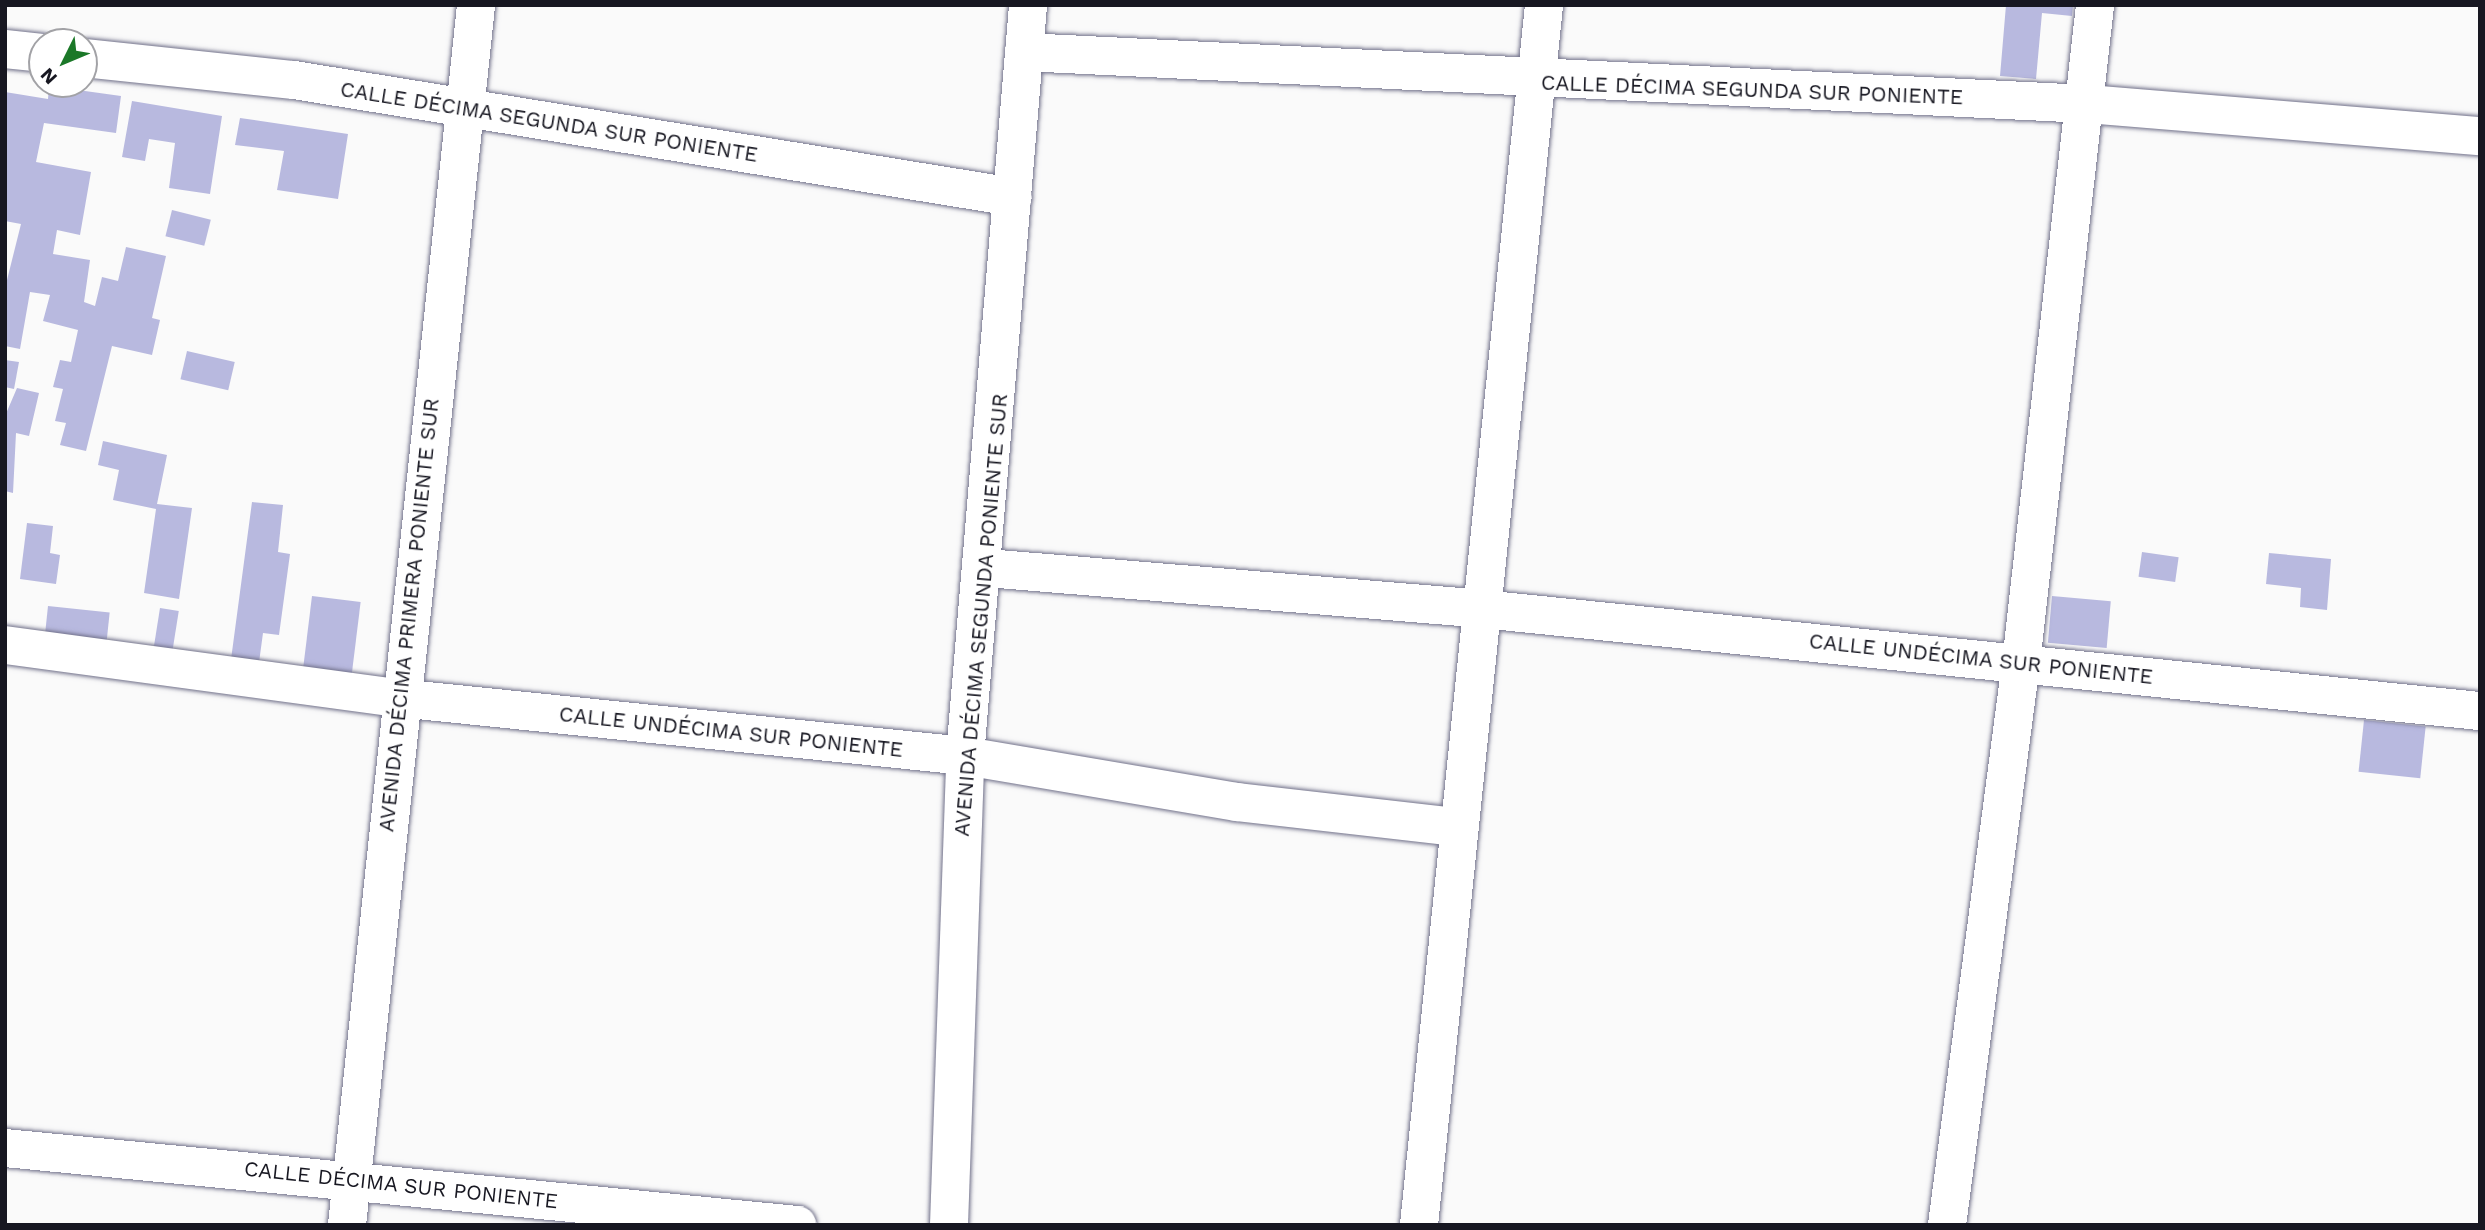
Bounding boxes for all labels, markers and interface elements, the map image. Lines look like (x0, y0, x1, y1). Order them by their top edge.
north arrow (28, 28, 98, 98)
text: N (36, 63, 62, 89)
street label: CALLE DÉCIMA SEGUNDA SUR PONIENTE (1540, 70, 1964, 110)
street label: CALLE DÉCIMA SEGUNDA SUR PONIENTE (338, 76, 760, 168)
street label: AVENIDA DÉCIMA SEGUNDA PONIENTE SUR (949, 391, 1013, 839)
street label: AVENIDA DÉCIMA PRIMERA PONIENTE SUR (374, 396, 444, 834)
street label: CALLE UNDÉCIMA SUR PONIENTE (1807, 628, 2155, 690)
street label: CALLE UNDÉCIMA SUR PONIENTE (557, 701, 905, 763)
street label: CALLE DÉCIMA SUR PONIENTE (242, 1156, 560, 1214)

